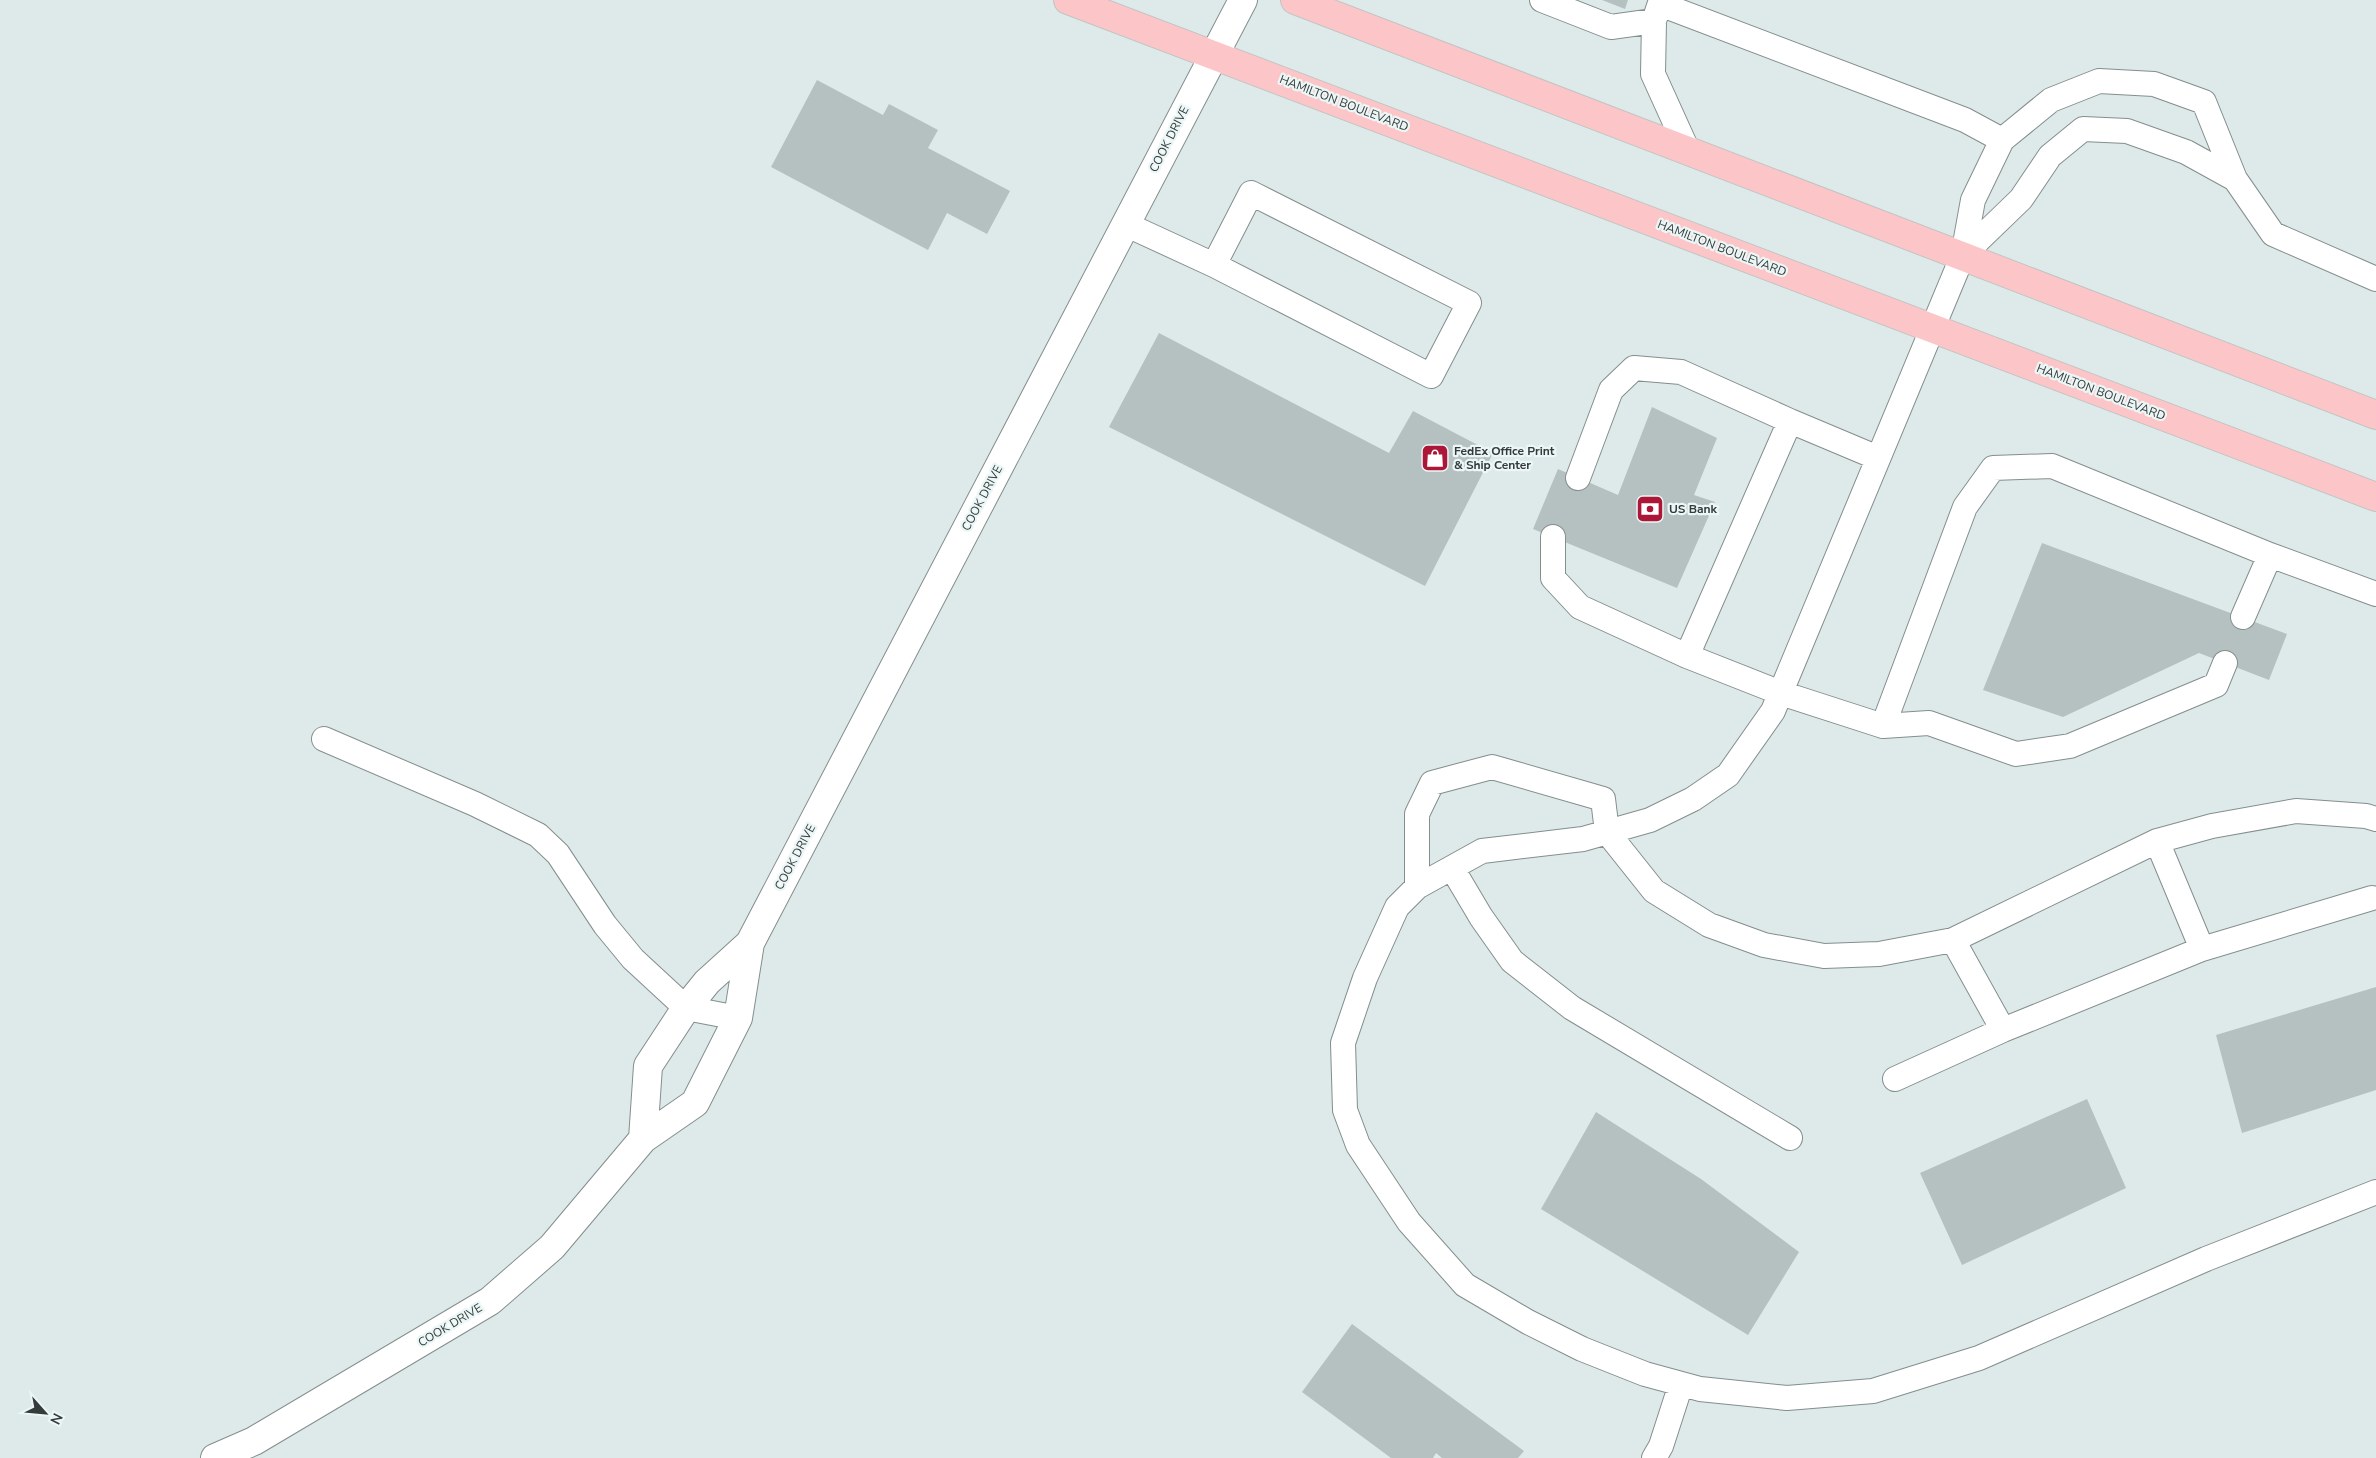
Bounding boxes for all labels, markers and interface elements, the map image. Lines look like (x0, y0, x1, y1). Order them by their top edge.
street label: HAMILTON BOULEVARD (1277, 71, 1411, 135)
street label: COOK DRIVE (1146, 103, 1192, 175)
street label: HAMILTON BOULEVARD (1655, 216, 1789, 280)
street label: HAMILTON BOULEVARD (2034, 360, 2168, 424)
shop icon: FedEx Office Print & Ship Center (1420, 443, 1450, 473)
place label: FedEx Office Print & Ship Center (1454, 443, 1555, 473)
street label: COOK DRIVE (958, 462, 1006, 534)
bank icon: US Bank (1635, 494, 1665, 524)
place label: US Bank (1669, 501, 1718, 517)
street label: COOK DRIVE (771, 821, 819, 893)
street label: COOK DRIVE (415, 1300, 485, 1350)
north arrow (20, 1388, 70, 1438)
text: N (45, 1410, 67, 1428)

